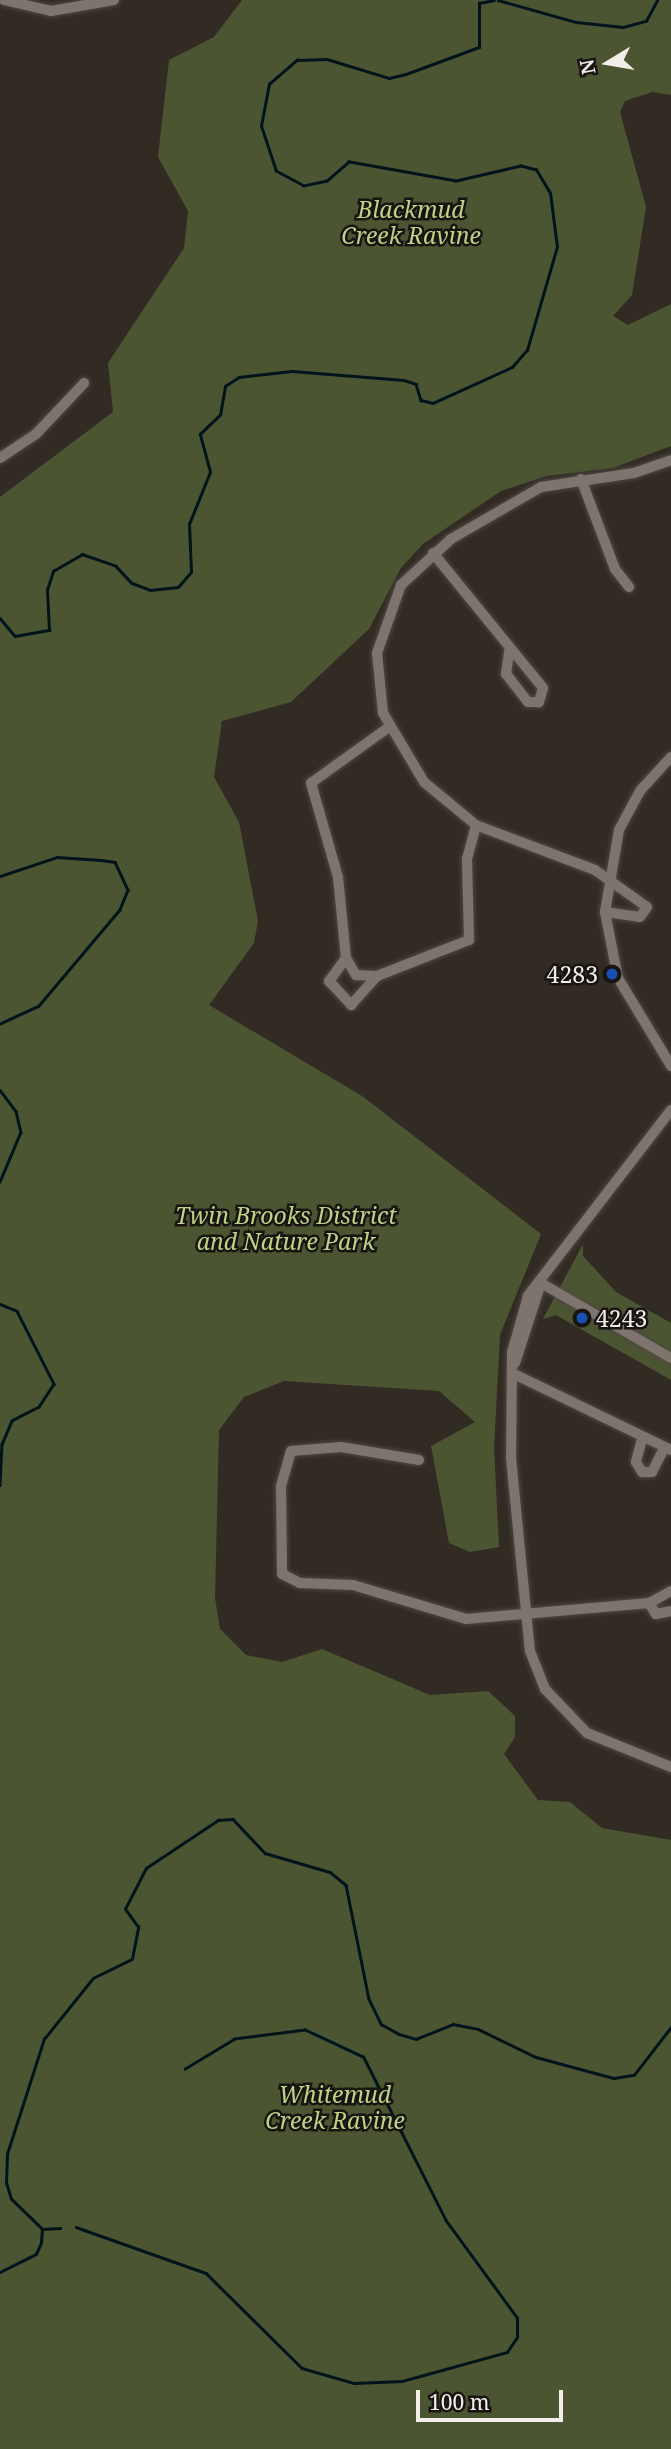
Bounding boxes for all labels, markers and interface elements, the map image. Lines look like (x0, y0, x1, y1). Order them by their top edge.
north arrow (573, 28, 643, 98)
text: N (573, 57, 602, 77)
park label: Blackmud Creek Ravine (341, 195, 481, 249)
place label: 4283 (547, 960, 598, 988)
marker: 4283 (604, 966, 620, 982)
park label: Twin Brooks District and Nature Park (175, 1201, 397, 1255)
place label: 4243 (596, 1304, 647, 1332)
marker: 4243 (574, 1310, 590, 1326)
park label: Whitemud Creek Ravine (265, 2080, 405, 2134)
scale bar (419, 2376, 566, 2420)
text: 100 m (429, 2388, 490, 2416)

